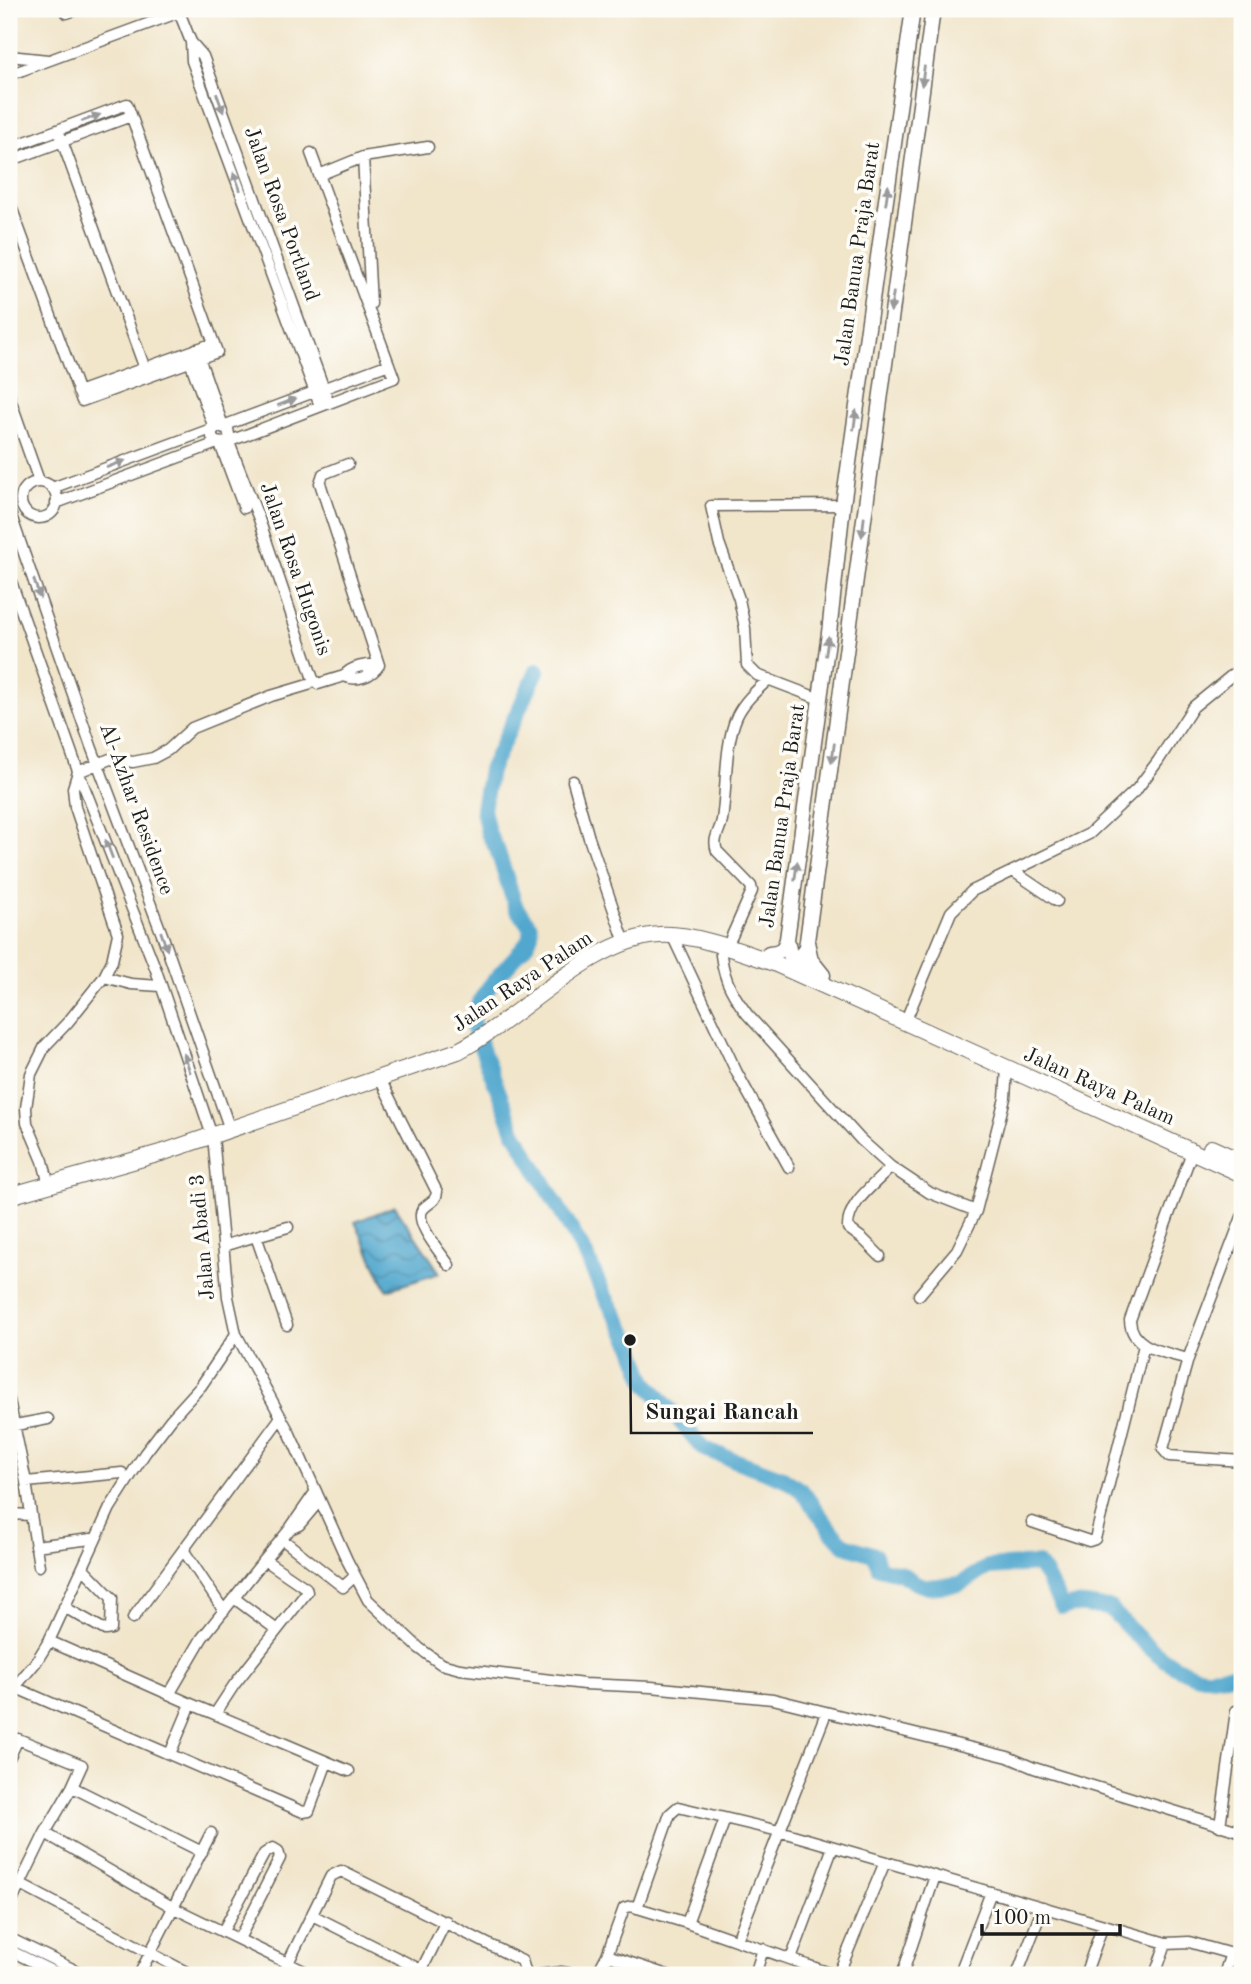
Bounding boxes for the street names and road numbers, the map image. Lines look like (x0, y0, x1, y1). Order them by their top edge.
street label: Jalan Rosa Portland (240, 124, 322, 304)
street label: Jalan Banua Praja Barat (832, 141, 884, 367)
street label: Jalan Rosa Hugonis (256, 480, 334, 658)
street label: Jalan Banua Praja Barat (757, 703, 809, 929)
street label: Al-Azhar Residence (95, 720, 177, 898)
street label: Jalan Raya Palam (449, 928, 597, 1036)
street label: Jalan Raya Palam (1020, 1044, 1178, 1130)
street label: Jalan Abadi 3 (187, 1173, 219, 1301)

